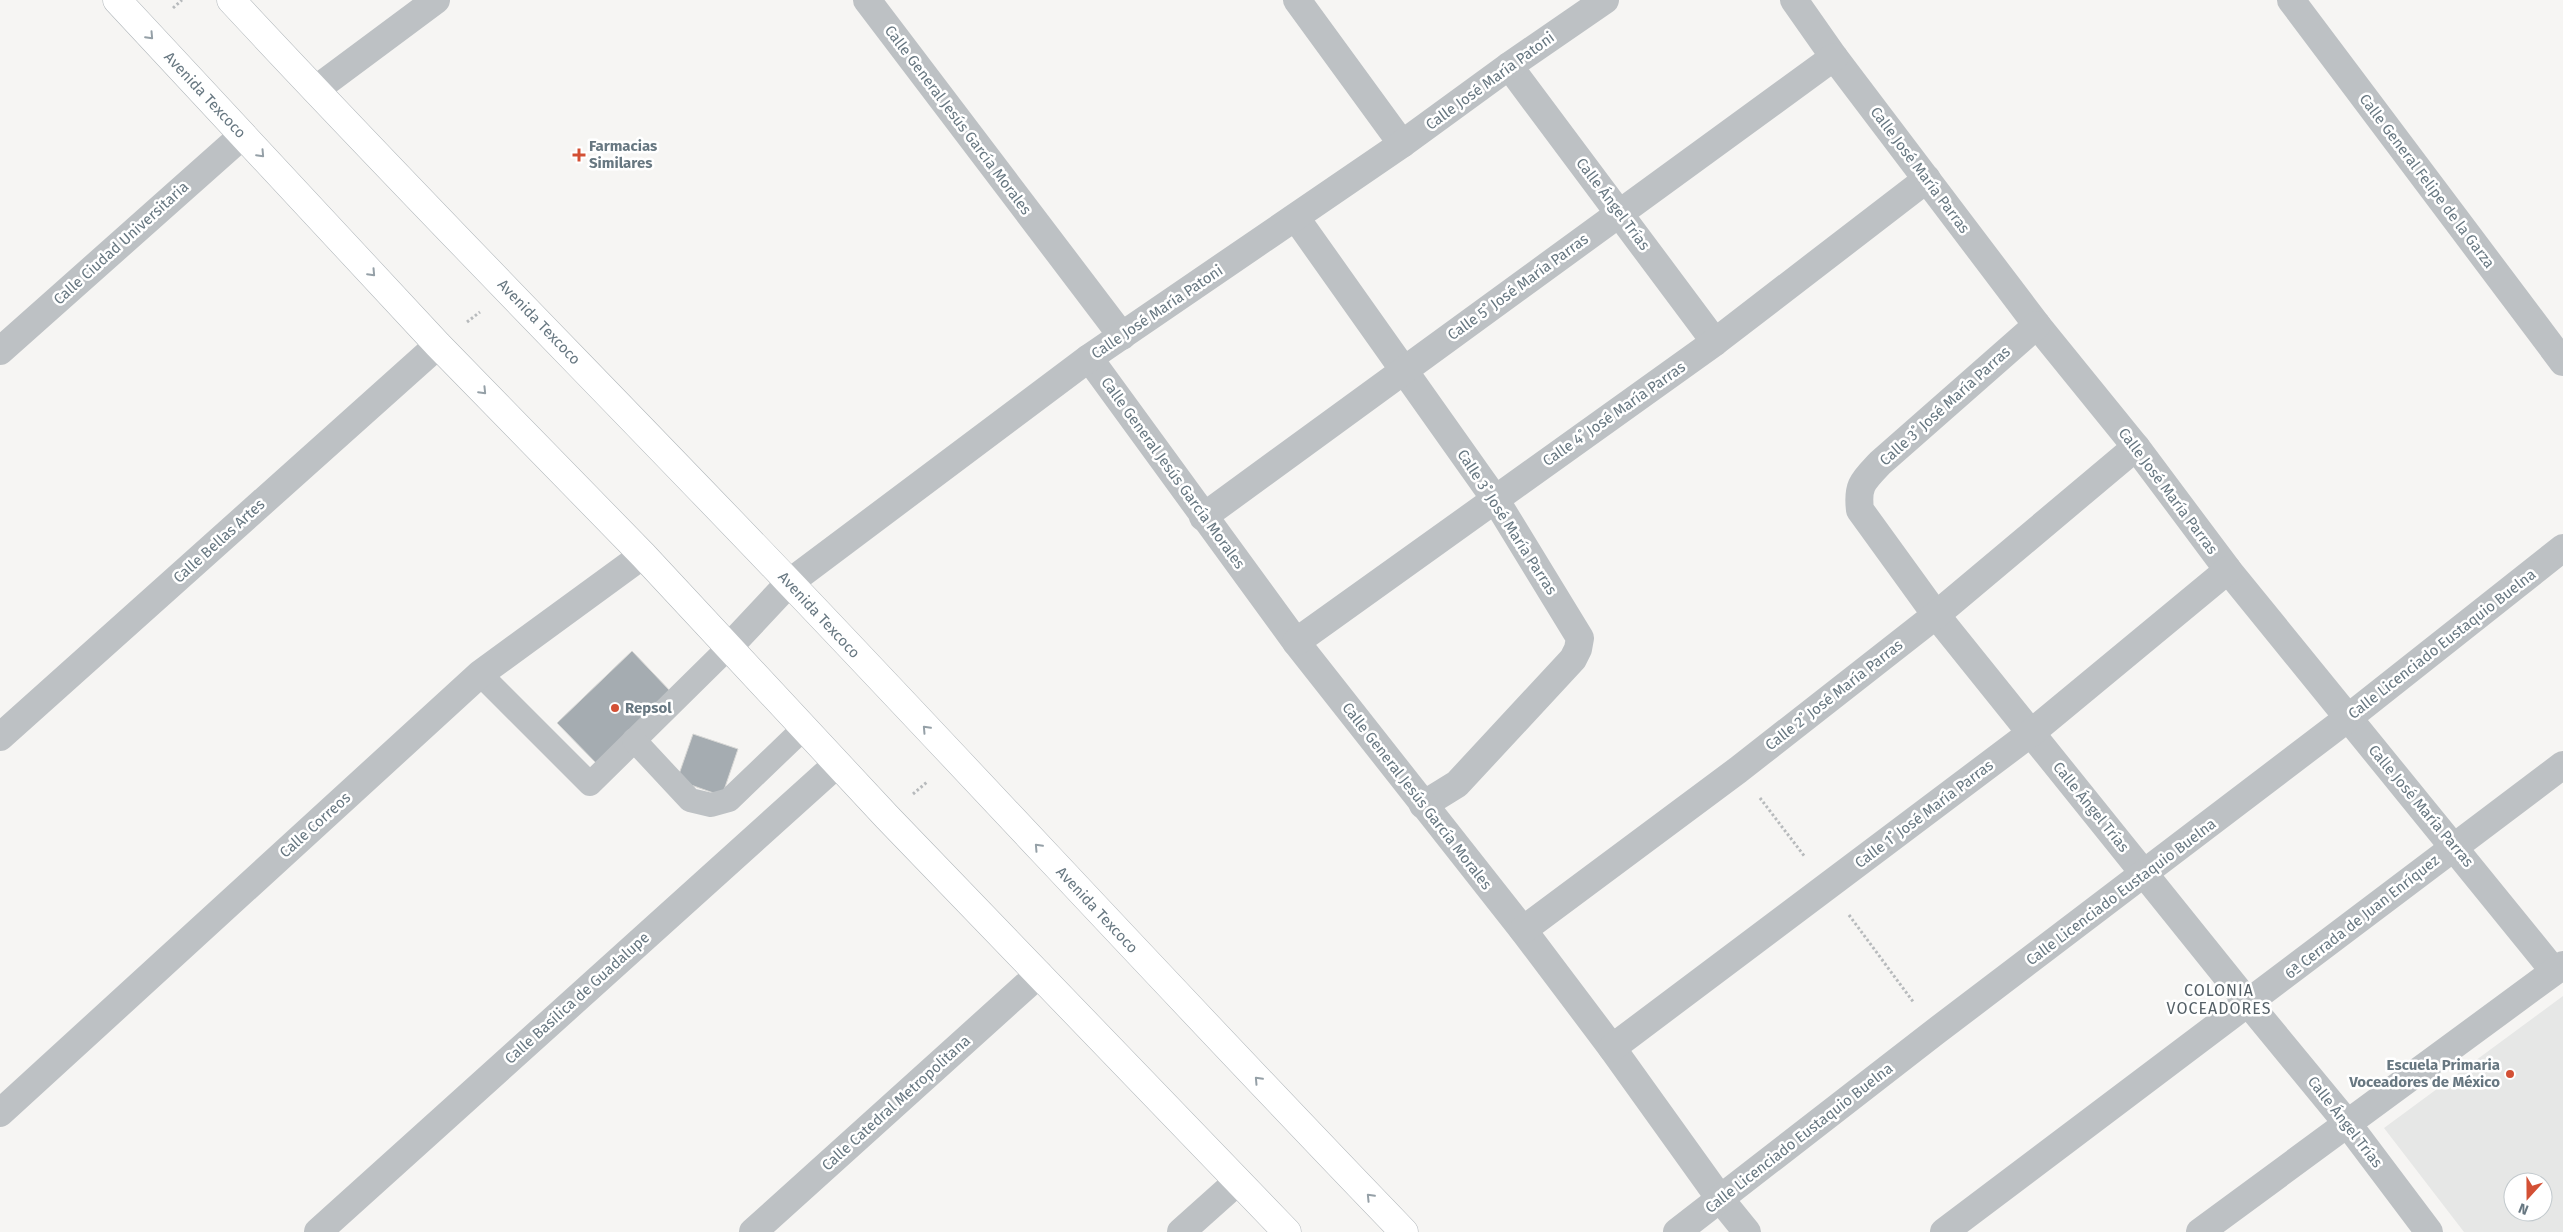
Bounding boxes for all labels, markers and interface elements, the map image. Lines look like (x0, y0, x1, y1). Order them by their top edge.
street label: Calle General Jesús García Morales (881, 22, 1035, 218)
street label: Calle José María Patoni (1422, 28, 1558, 134)
one-way arrow (144, 30, 153, 39)
street label: Avenida Texcoco (160, 48, 250, 142)
street label: Calle General Felipe de la Garza (2356, 90, 2498, 272)
street label: Calle José María Parras (1867, 103, 1973, 237)
place label: Farmacias Similares (589, 137, 657, 172)
one-way arrow (255, 149, 264, 158)
marker: Farmacias Similares (573, 149, 585, 161)
street label: Calle Ángel Trías (1572, 154, 1654, 254)
street label: Calle Ciudad Universitaria (50, 178, 192, 308)
street label: Calle 5˚ José María Parras (1444, 230, 1592, 344)
street label: Calle José María Patoni (1088, 261, 1226, 363)
one-way arrow (366, 268, 375, 277)
street label: Avenida Texcoco (494, 276, 584, 368)
street label: Calle 3˚ José María Parras (1876, 343, 2014, 469)
street label: Calle 4˚ José María Parras (1539, 358, 1689, 470)
street label: Calle General Jesús García Morales (1097, 374, 1249, 572)
one-way arrow (478, 386, 487, 395)
street label: Calle José María Parras (2115, 424, 2221, 558)
street label: Calle 3˚ José María Parras (1453, 446, 1561, 598)
street label: Calle Bellas Artes (170, 495, 268, 587)
street label: Calle Licenciado Eustaquio Buelna (2345, 565, 2539, 723)
street label: Avenida Texcoco (774, 568, 864, 662)
street label: Calle 2˚ José María Parras (1762, 636, 1906, 754)
place label: Repsol (625, 699, 672, 717)
street label: Calle General Jesús García Morales (1338, 699, 1496, 893)
marker: Repsol (609, 702, 621, 714)
one-way arrow (923, 726, 932, 735)
street label: Calle José María Parras (2365, 741, 2477, 871)
street label: Calle 1˚ José María Parras (1851, 756, 1997, 872)
street label: Calle Ángel Trías (2049, 758, 2133, 856)
street label: Calle Correos (276, 789, 354, 861)
street label: Calle Licenciado Eustaquio Buelna (2023, 815, 2219, 969)
one-way arrow (1035, 844, 1044, 853)
street label: 6ª Cerrada de Juan Enríquez (2281, 851, 2443, 983)
street label: Avenida Texcoco (1052, 863, 1142, 957)
street label: Calle Basílica de Guadalupe (501, 928, 653, 1068)
district label: COLONIA VOCEADORES (2167, 981, 2271, 1018)
street label: Calle Catedral Metropolitana (818, 1032, 974, 1174)
place label: Escuela Primaria Voceadores de México (2348, 1056, 2500, 1091)
street label: Calle Licenciado Eustaquio Buelna (1702, 1059, 1896, 1217)
marker: Escuela Primaria Voceadores de México (2504, 1068, 2516, 1080)
street label: Calle Ángel Trías (2304, 1073, 2386, 1171)
one-way arrow (1255, 1077, 1264, 1086)
north arrow (2503, 1172, 2553, 1222)
one-way arrow (1367, 1194, 1376, 1203)
text: N (2516, 1199, 2531, 1218)

